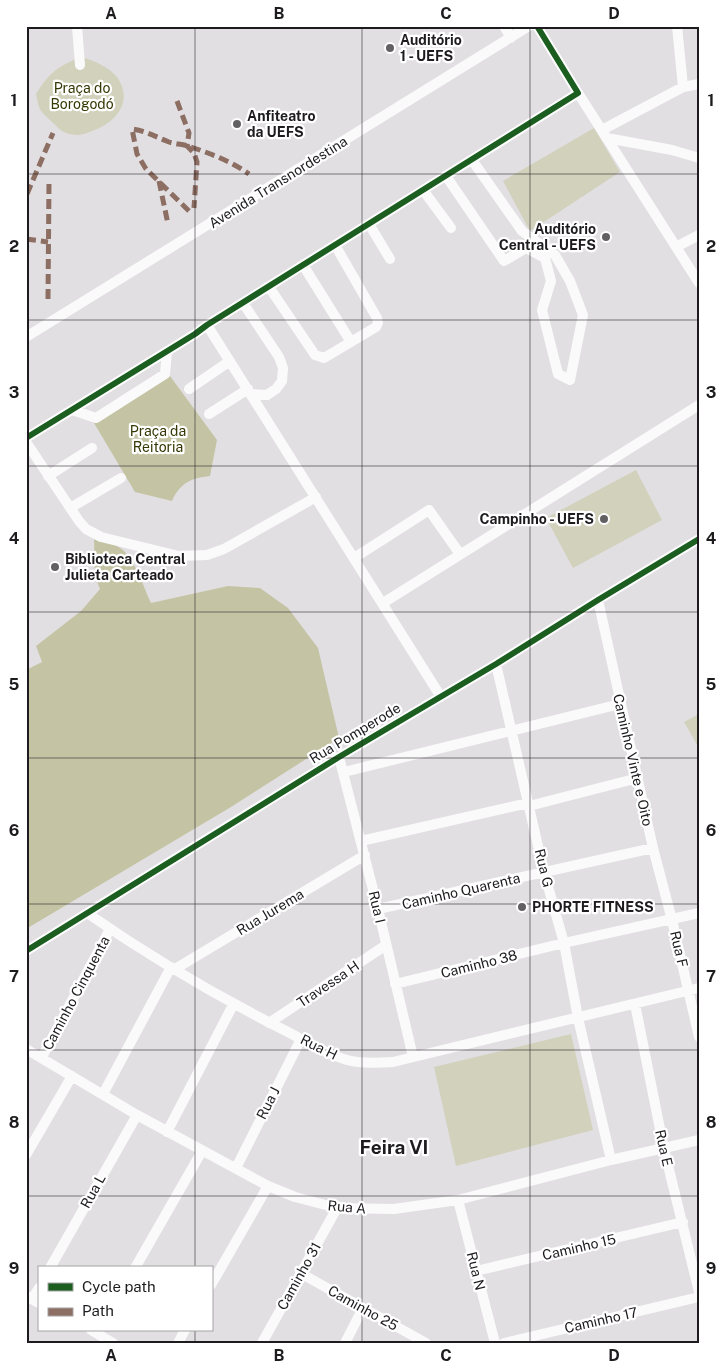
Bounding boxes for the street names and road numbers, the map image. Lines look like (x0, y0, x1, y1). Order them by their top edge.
street label: Avenida Transnordestina (206, 133, 350, 231)
street label: Caminho Vinte e Oito (610, 692, 656, 828)
street label: Rua Pomperode (307, 700, 403, 766)
street label: Rua G (532, 847, 556, 889)
street label: Caminho Quarenta (400, 870, 522, 912)
street label: Rua Jurema (234, 886, 306, 938)
street label: Rua I (366, 889, 388, 925)
street label: Rua F (667, 929, 691, 969)
street label: Caminho Cinquenta (39, 933, 113, 1053)
street label: Caminho 38 (439, 947, 519, 981)
street label: Travessa H (294, 957, 362, 1011)
street label: Rua H (298, 1031, 340, 1063)
street label: Rua J (253, 1084, 283, 1122)
street label: Rua E (652, 1128, 676, 1168)
street label: Rua L (77, 1171, 109, 1211)
street label: Rua A (327, 1197, 367, 1217)
street label: Caminho 15 (541, 1231, 617, 1263)
street label: Caminho 31 (274, 1239, 324, 1313)
street label: Rua N (463, 1250, 489, 1292)
street label: Caminho 25 (325, 1282, 401, 1334)
street label: Caminho 17 (563, 1304, 639, 1336)

